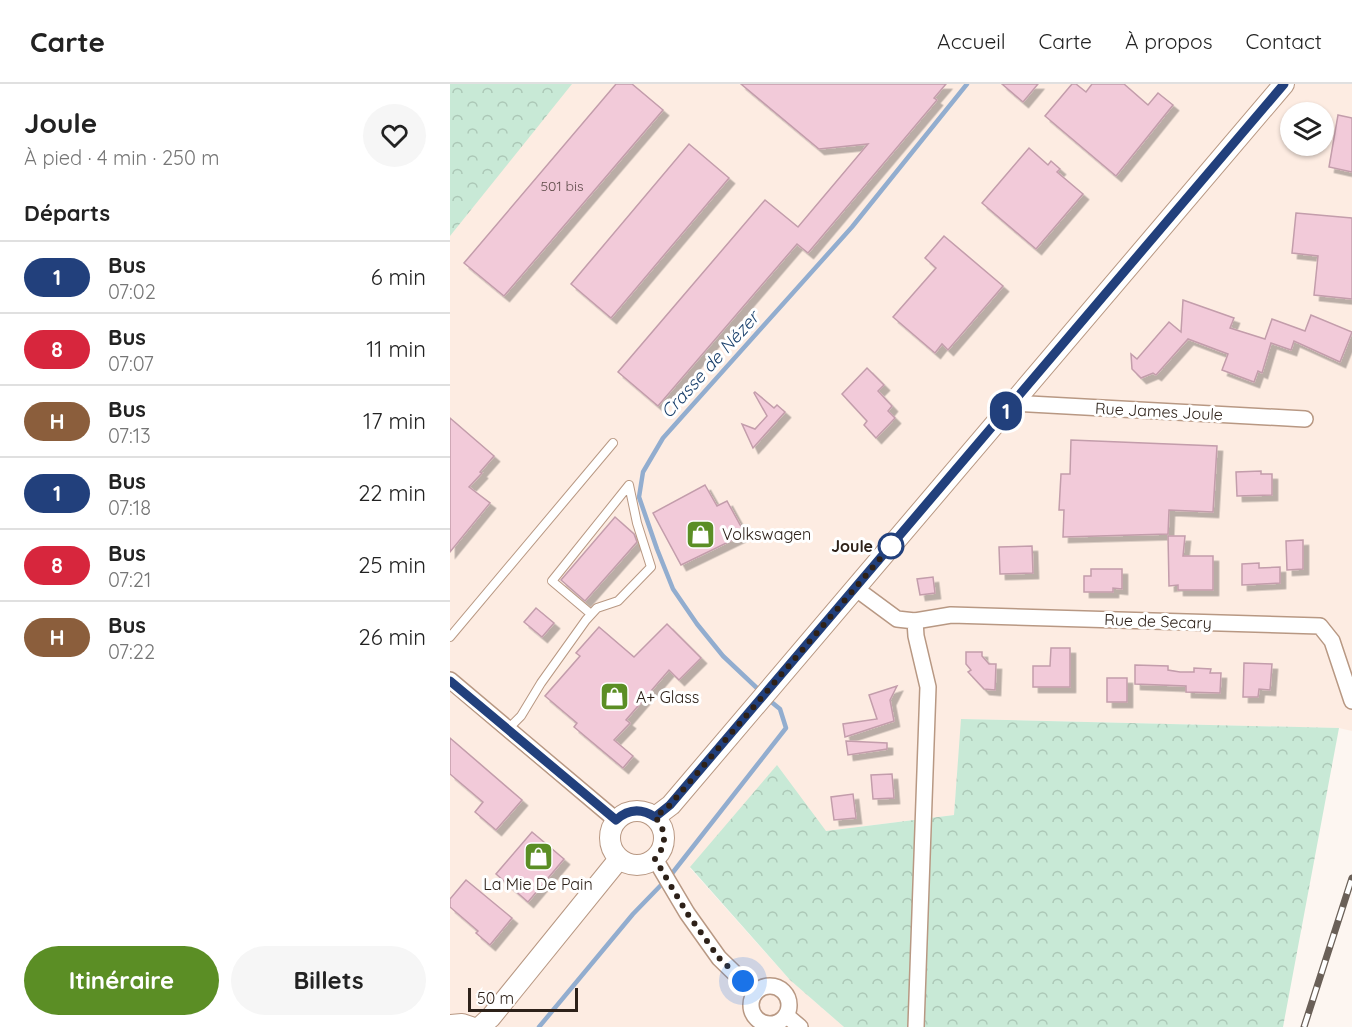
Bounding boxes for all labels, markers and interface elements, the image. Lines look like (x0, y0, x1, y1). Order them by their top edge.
text: Carte (30, 24, 105, 59)
text: Accueil (937, 28, 1006, 54)
text: Carte (1039, 28, 1092, 54)
text: À propos (1125, 28, 1213, 54)
text: Contact (1246, 28, 1322, 54)
map controls (1280, 102, 1334, 156)
button: layers (1280, 102, 1334, 156)
button: heart (363, 104, 426, 167)
text: Joule (24, 105, 97, 140)
text: À pied · 4 min · 250 m (24, 145, 220, 170)
house number: 501 bis (540, 177, 584, 195)
text: Départs (24, 199, 110, 227)
text: Bus (108, 251, 146, 279)
text: 6 min (371, 263, 426, 291)
text: 1 (53, 264, 61, 290)
text: 07:02 (108, 279, 156, 304)
water label: Crasse de Nézer (656, 305, 765, 423)
text: Bus (108, 323, 146, 351)
text: 11 min (366, 335, 426, 363)
text: 8 (51, 336, 63, 362)
text: 07:07 (108, 351, 154, 376)
line badge: 1 (986, 392, 1026, 430)
text: Bus (108, 395, 146, 423)
text: 1 (1002, 398, 1010, 424)
street label: Rue James Joule (1095, 398, 1223, 424)
text: 17 min (363, 407, 426, 435)
text: H (49, 408, 65, 434)
text: 07:13 (108, 423, 151, 448)
text: Bus (108, 467, 146, 495)
text: 22 min (358, 479, 426, 507)
text: 1 (53, 480, 61, 506)
text: 07:18 (108, 495, 151, 520)
shop icon: Volkswagen (685, 518, 717, 550)
place label: Volkswagen (722, 524, 811, 544)
marker: Joule (878, 533, 904, 559)
place label: Joule (831, 536, 873, 556)
text: Bus (108, 539, 146, 567)
text: 25 min (358, 551, 426, 579)
text: 8 (51, 552, 63, 578)
text: 07:21 (108, 567, 151, 592)
street label: Rue de Secary (1104, 609, 1212, 633)
text: Bus (108, 611, 146, 639)
text: 26 min (358, 623, 426, 651)
text: H (49, 624, 65, 650)
text: 07:22 (108, 639, 155, 664)
shop icon: A+ Glass (599, 681, 631, 713)
place label: A+ Glass (636, 687, 699, 707)
shop icon: La Mie De Pain (522, 840, 554, 872)
place label: La Mie De Pain (483, 874, 593, 894)
button: Itinéraire (24, 946, 219, 1015)
button: Billets (231, 946, 426, 1015)
your location (728, 966, 758, 996)
scale bar (468, 985, 578, 1012)
text: 50 m (477, 988, 514, 1008)

